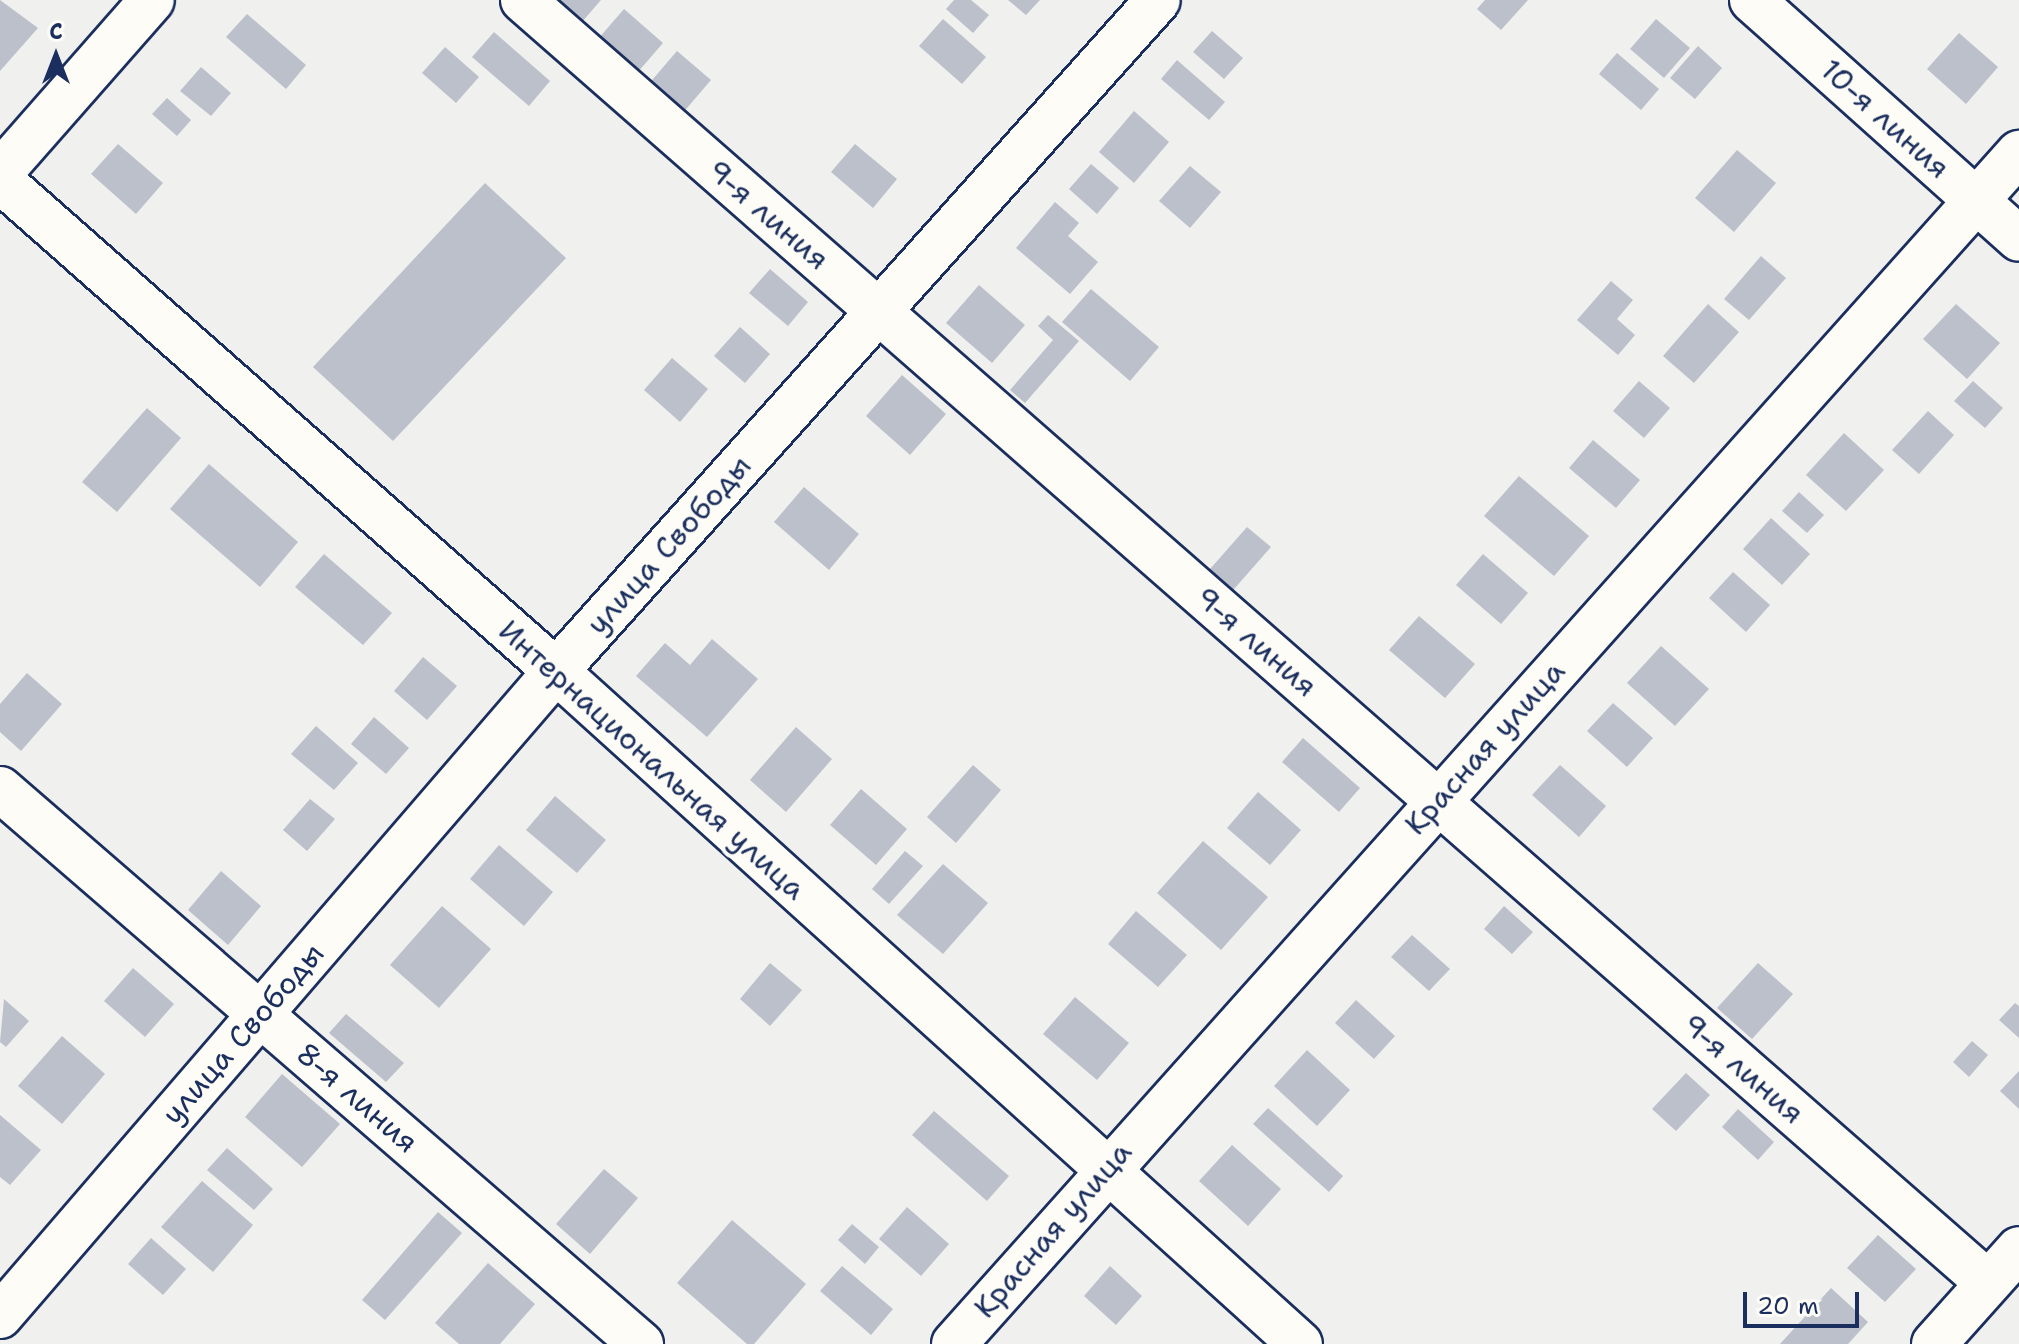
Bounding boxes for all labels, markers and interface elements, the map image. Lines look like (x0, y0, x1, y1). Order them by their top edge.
north arrow (16, 16, 96, 96)
text: С (49, 17, 63, 46)
street label: 10-я линия (1813, 52, 1957, 186)
street label: 9-я линия (700, 152, 836, 278)
street label: улица Свободы (579, 448, 759, 642)
street label: 9-я линия (1188, 579, 1324, 705)
street label: Интернациональная улица (491, 613, 813, 907)
street label: Красная улица (1397, 654, 1573, 842)
street label: улица Свободы (154, 936, 332, 1132)
street label: 9-я линия (1675, 1006, 1811, 1132)
street label: 8-я линия (289, 1035, 425, 1161)
street label: Красная улица (967, 1135, 1139, 1325)
scale bar (1747, 1276, 1863, 1326)
text: 20 m (1757, 1290, 1819, 1322)

